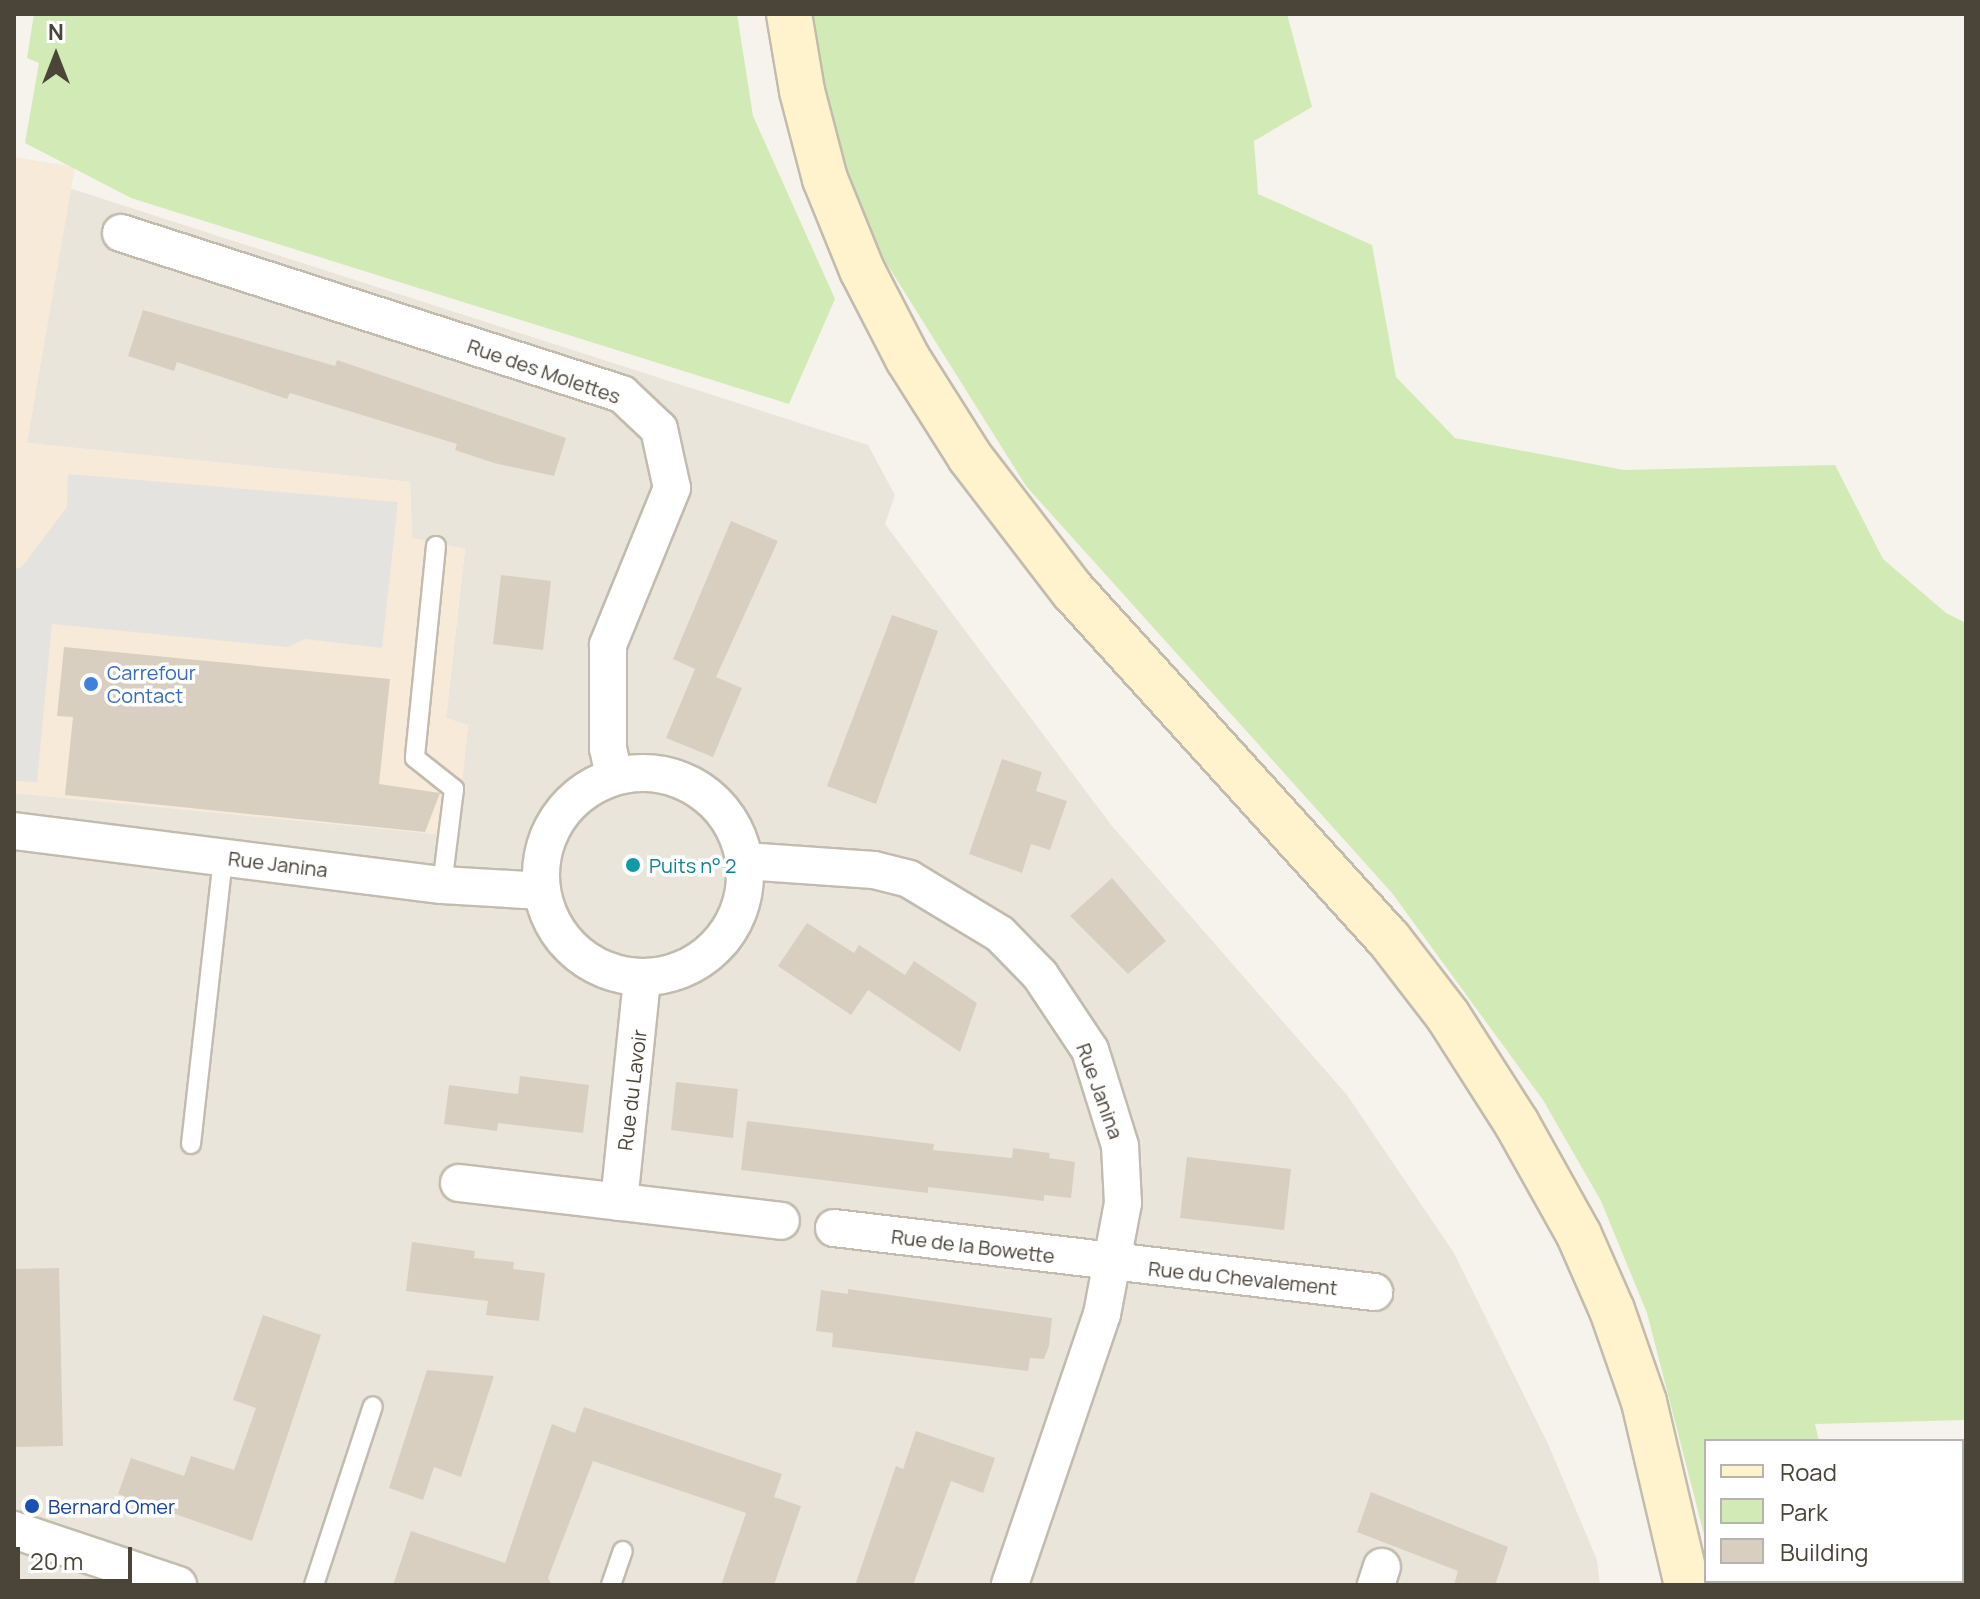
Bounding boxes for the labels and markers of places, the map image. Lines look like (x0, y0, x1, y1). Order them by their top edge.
place label: Carrefour Contact (107, 660, 196, 707)
marker: Carrefour Contact (82, 675, 100, 693)
place label: Puits n° 2 (649, 853, 736, 877)
marker: Puits n° 2 (624, 856, 642, 874)
place label: Bernard Omer (48, 1494, 175, 1518)
marker: Bernard Omer (23, 1497, 41, 1515)

